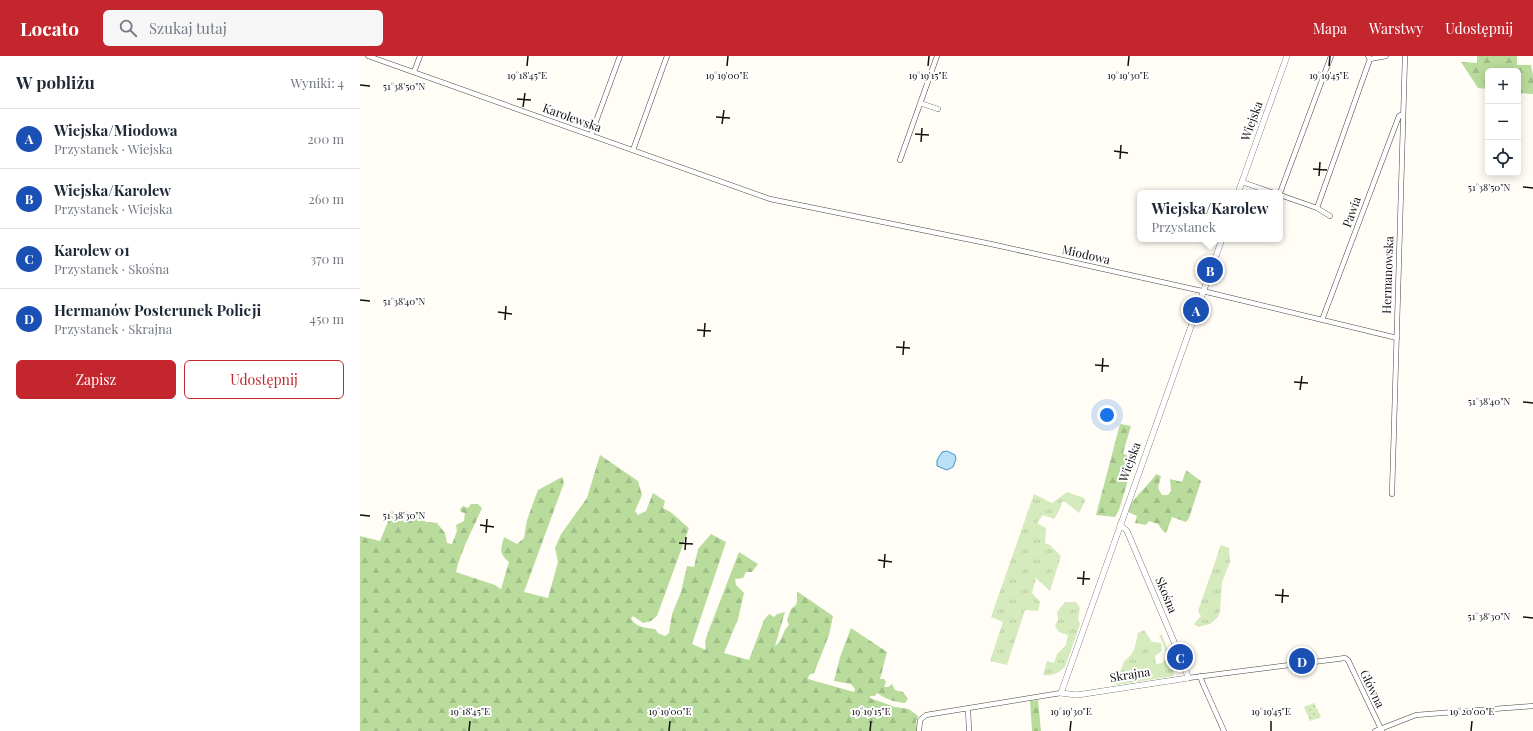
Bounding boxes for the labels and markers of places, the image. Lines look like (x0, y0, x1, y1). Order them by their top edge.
pin: B (1197, 255, 1223, 285)
pin: A (1183, 295, 1209, 325)
pin: C (1167, 642, 1193, 672)
pin: D (1289, 646, 1315, 676)

